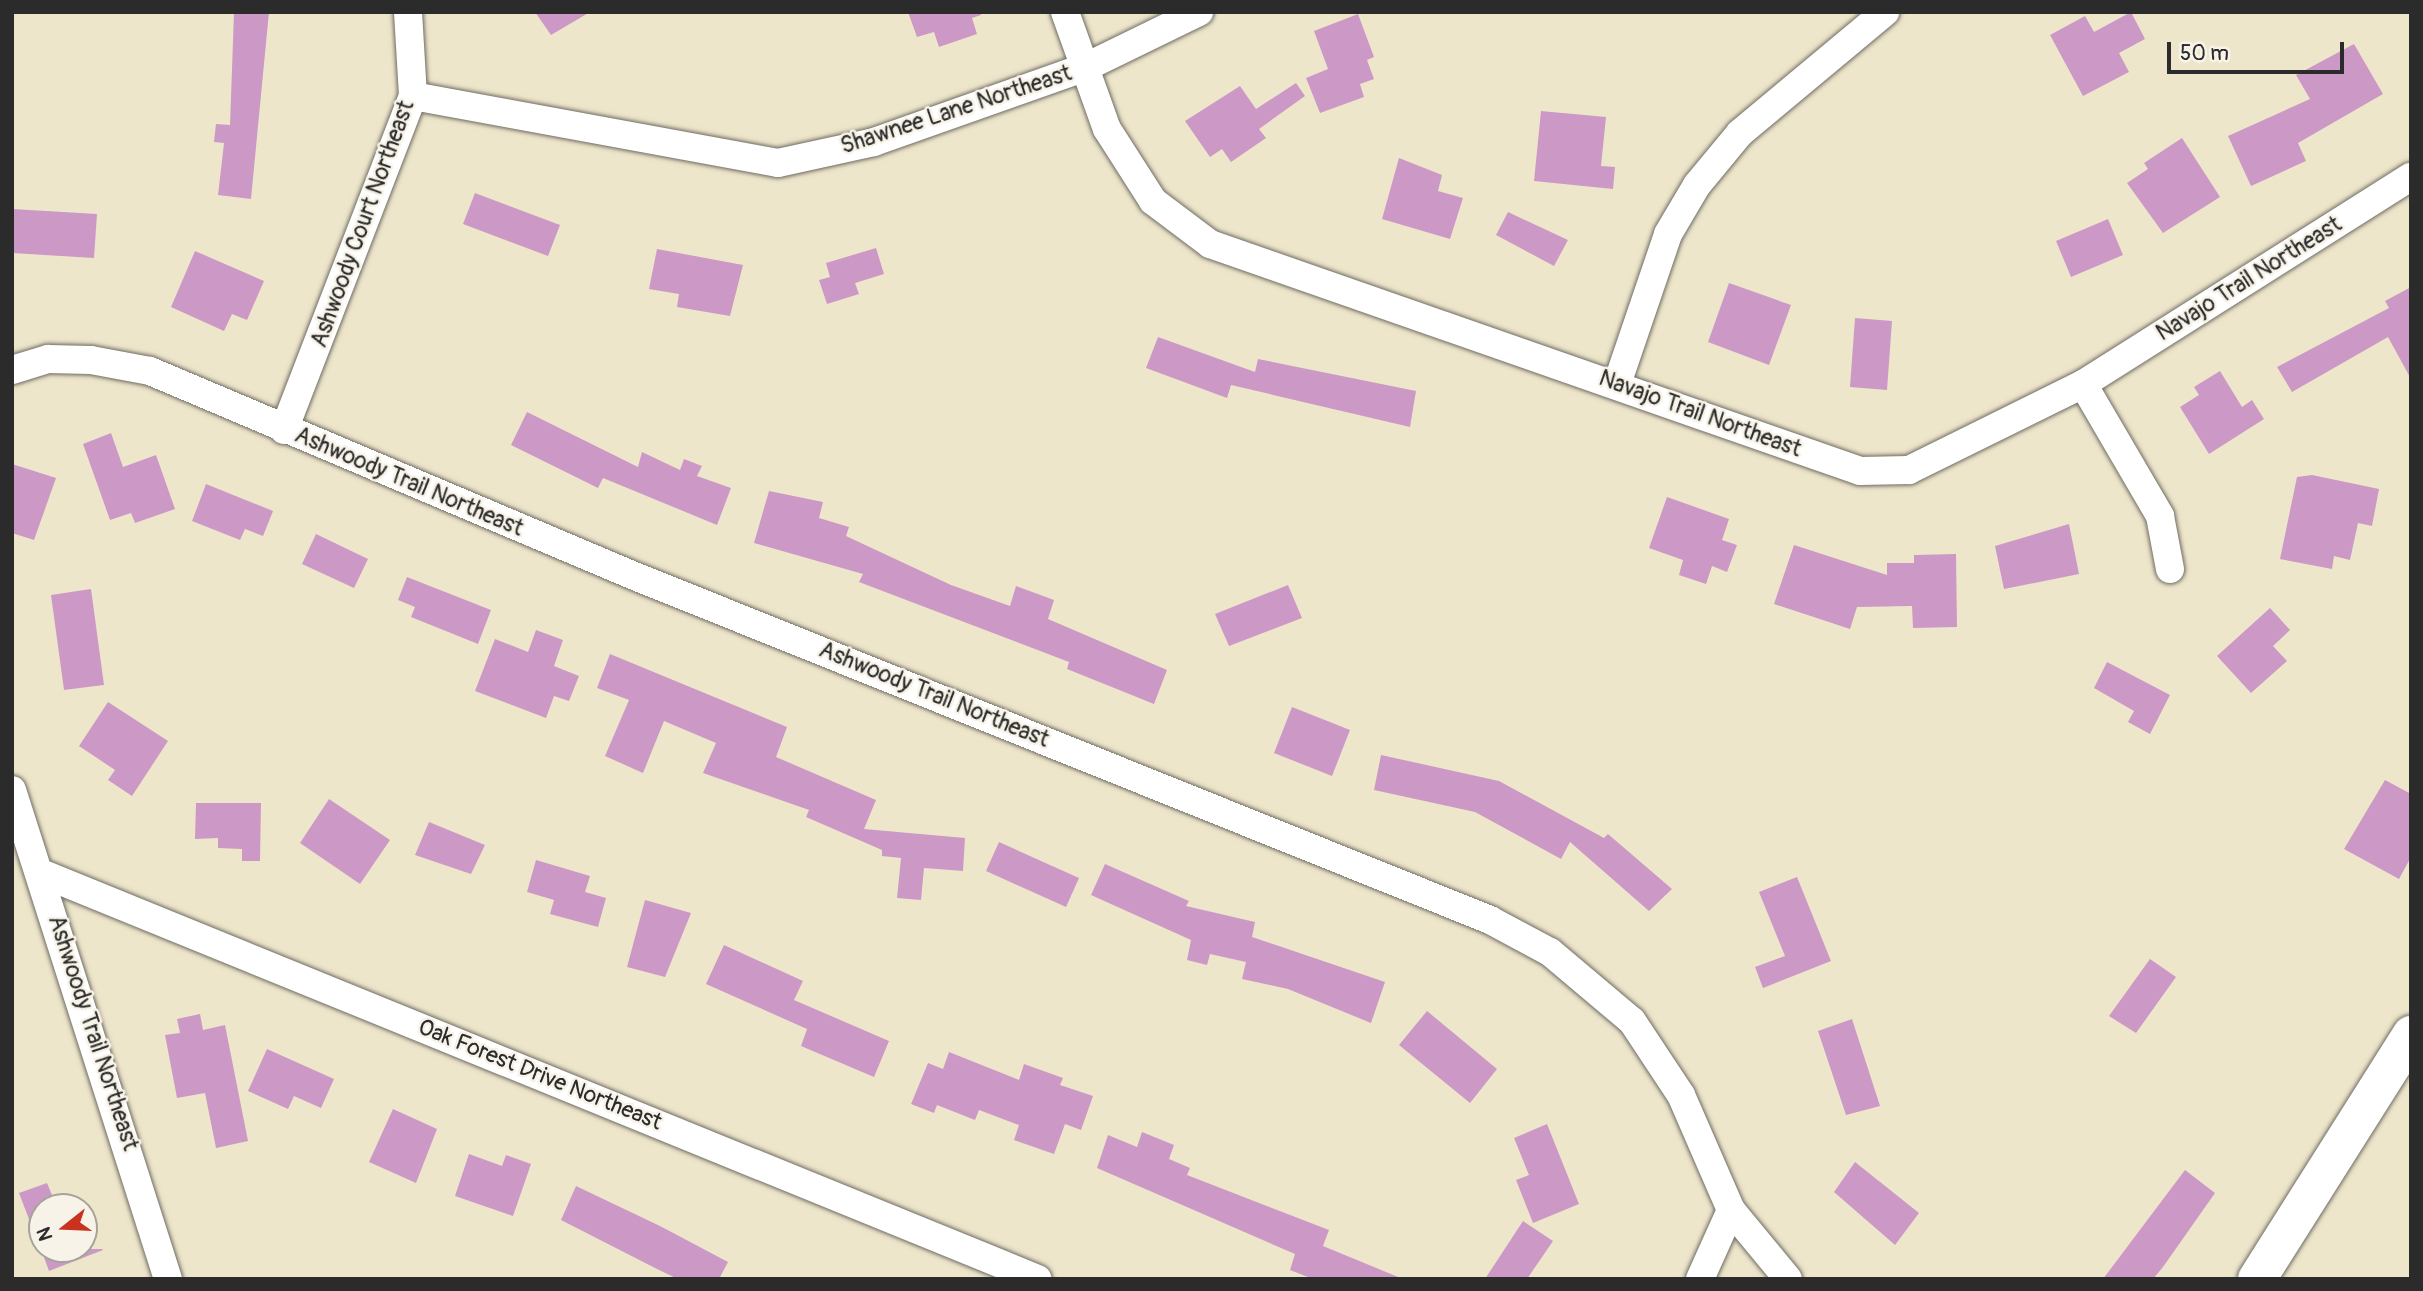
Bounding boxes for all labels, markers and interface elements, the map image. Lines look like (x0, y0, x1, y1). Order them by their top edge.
scale bar (2171, 28, 2348, 72)
text: 50 m (2180, 40, 2229, 67)
street label: Shawnee Lane Northeast (837, 60, 1075, 160)
street label: Ashwoody Court Northeast (305, 97, 421, 351)
street label: Navajo Trail Northeast (2151, 211, 2347, 347)
street label: Navajo Trail Northeast (1595, 365, 1805, 463)
street label: Ashwoody Trail Northeast (291, 421, 527, 543)
street label: Ashwoody Trail Northeast (815, 636, 1053, 754)
street label: Ashwoody Trail Northeast (42, 912, 144, 1154)
street label: Oak Forest Drive Northeast (414, 1013, 666, 1137)
north arrow (28, 1193, 98, 1263)
text: N (32, 1224, 58, 1244)

